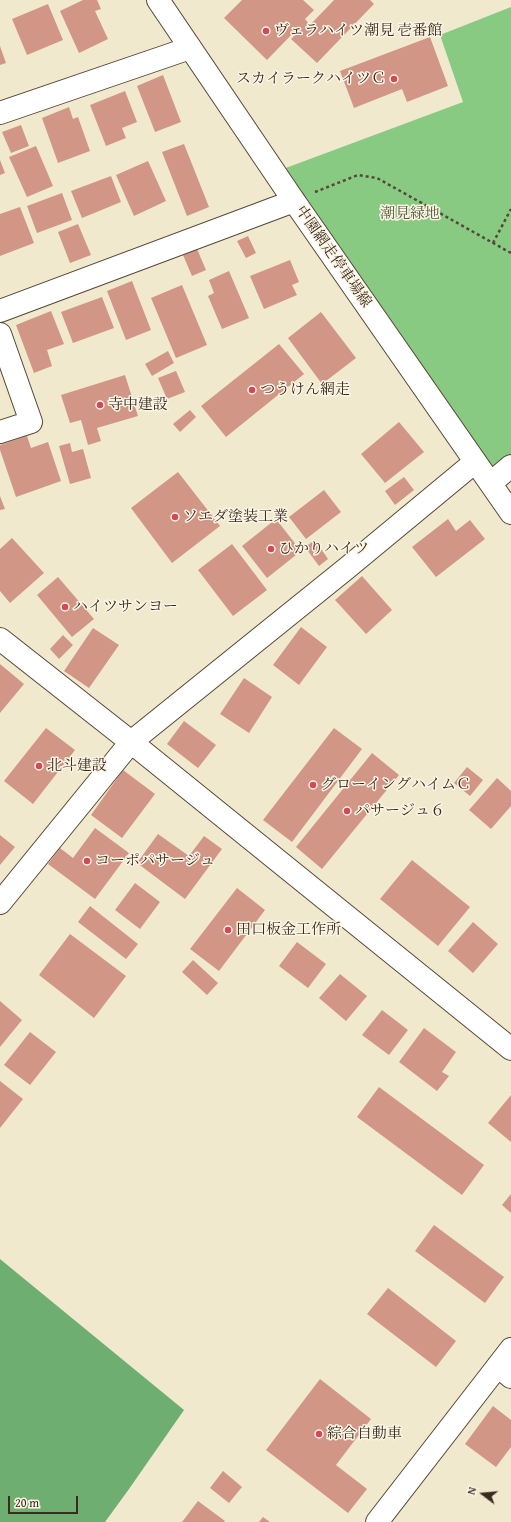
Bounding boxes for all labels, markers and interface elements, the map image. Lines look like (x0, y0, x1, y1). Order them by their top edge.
place label: ヴェラハイツ潮見 壱番館 (274, 22, 442, 40)
marker: ヴェラハイツ潮見 壱番館 (261, 26, 271, 36)
place label: スカイラークハイツＣ (236, 70, 386, 88)
marker: スカイラークハイツＣ (389, 74, 399, 84)
street label: 中園網走停車場線 (291, 203, 375, 311)
park label: 潮見緑地 (380, 205, 440, 223)
place label: つうけん網走 (260, 381, 350, 399)
marker: つうけん網走 (247, 385, 257, 395)
place label: 寺中建設 (108, 396, 168, 414)
marker: 寺中建設 (95, 400, 105, 410)
place label: ソエダ塗装工業 (183, 508, 288, 526)
marker: ソエダ塗装工業 (170, 512, 180, 522)
place label: ひかりハイツ (279, 540, 369, 558)
marker: ひかりハイツ (266, 544, 276, 554)
place label: ハイツサンヨー (73, 598, 178, 616)
marker: ハイツサンヨー (60, 602, 70, 612)
place label: 北斗建設 (47, 757, 107, 775)
marker: 北斗建設 (34, 761, 44, 771)
place label: グローイングハイムＣ (321, 776, 471, 794)
marker: グローイングハイムＣ (308, 780, 318, 790)
place label: パサージュ６ (355, 802, 445, 820)
marker: パサージュ６ (342, 806, 352, 816)
place label: コーポパサージュ (95, 852, 215, 870)
marker: コーポパサージュ (82, 856, 92, 866)
place label: 田口板金工作所 (236, 921, 341, 939)
marker: 田口板金工作所 (223, 925, 233, 935)
place label: 綜合自動車 (327, 1425, 402, 1443)
marker: 綜合自動車 (314, 1429, 324, 1439)
north arrow (463, 1474, 503, 1514)
text: N (463, 1485, 480, 1496)
scale bar (10, 1488, 80, 1514)
text: 20 m (15, 1494, 39, 1511)

